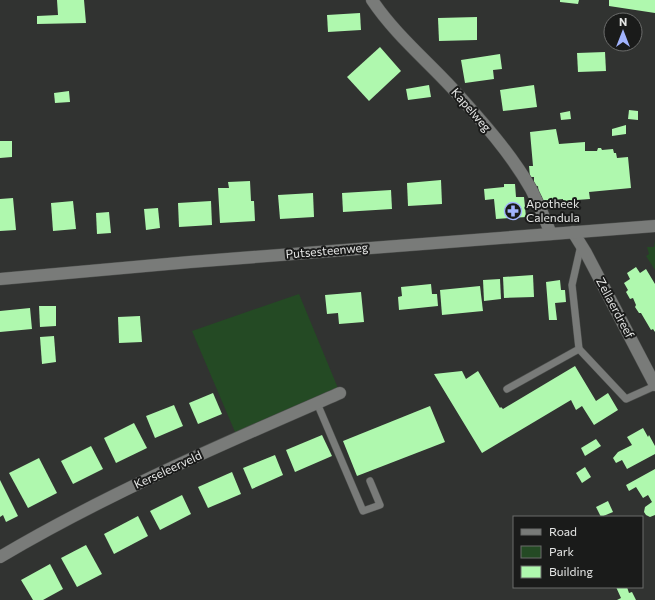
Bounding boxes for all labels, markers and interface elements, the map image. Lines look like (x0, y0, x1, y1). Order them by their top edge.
north arrow (603, 12, 643, 52)
text: N (619, 15, 627, 28)
street label: Kapelweg (449, 85, 495, 134)
place label: Apotheek Calendula (526, 196, 580, 224)
pharmacy icon: Apotheek Calendula (503, 201, 523, 221)
street label: Putsesteenweg (285, 239, 369, 261)
street label: Zellaerdreef (594, 275, 638, 340)
street label: Kerseleerveld (131, 447, 204, 491)
legend (513, 516, 643, 588)
text: Road (549, 524, 577, 538)
text: Park (549, 544, 575, 558)
text: Building (549, 564, 593, 578)

